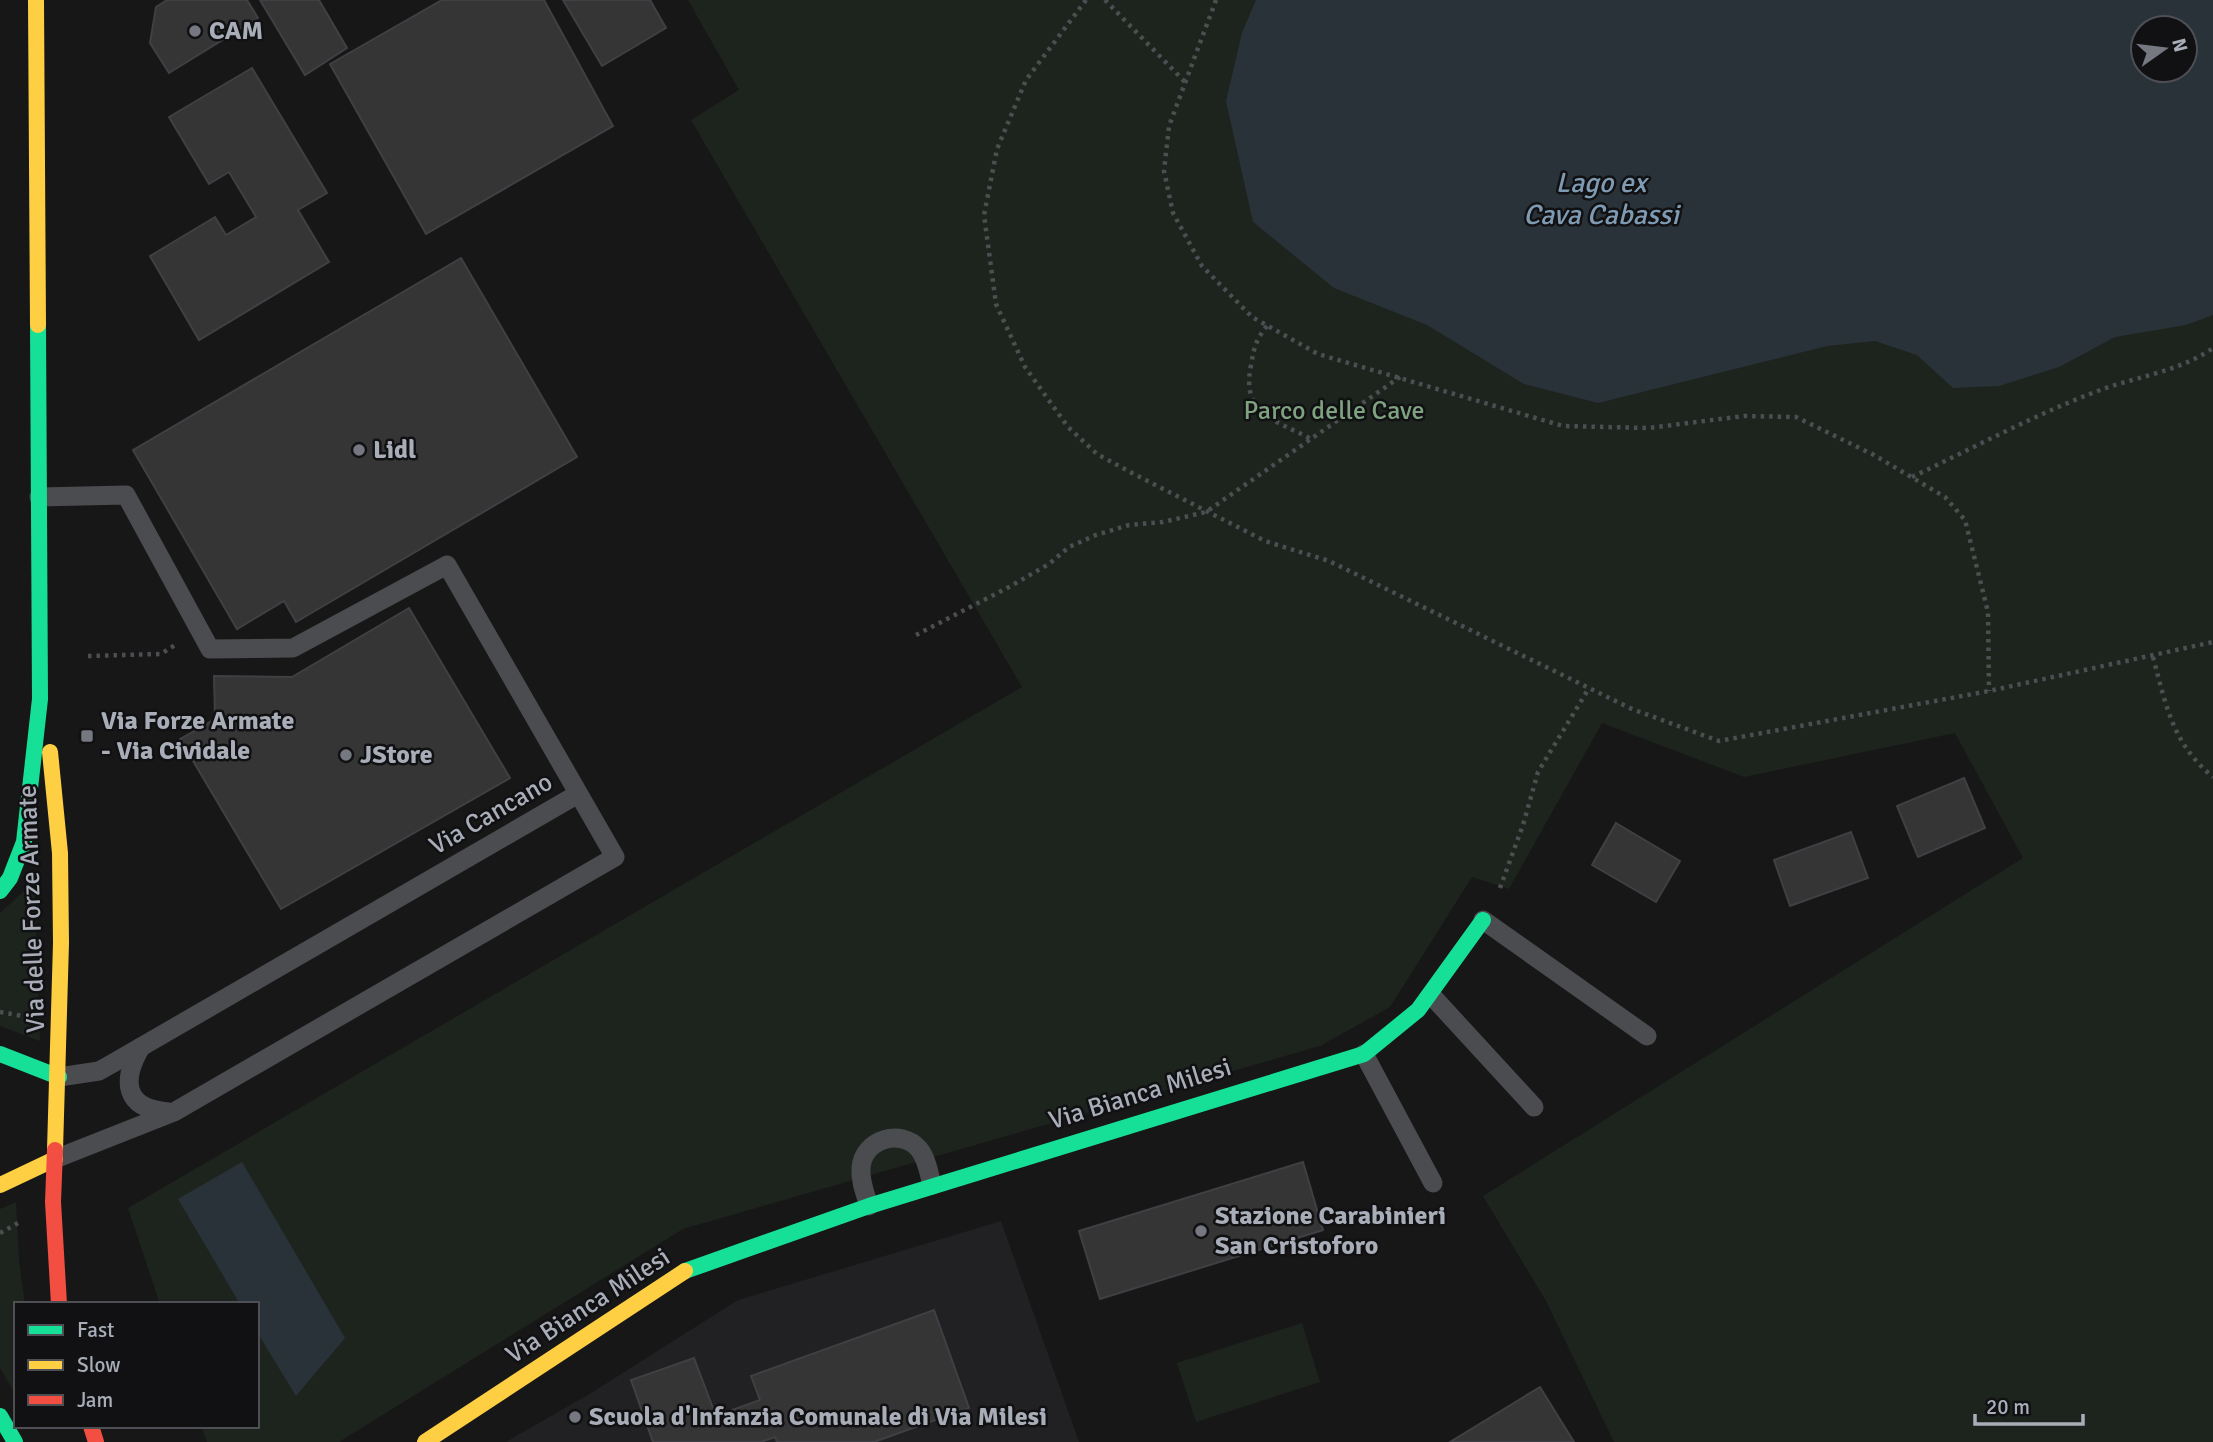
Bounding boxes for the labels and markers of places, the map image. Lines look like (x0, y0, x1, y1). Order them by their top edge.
place label: CAM (209, 15, 263, 47)
marker: CAM (187, 23, 203, 39)
place label: Lidl (373, 434, 416, 466)
marker: Lidl (351, 442, 367, 458)
place label: Via Forze Armate - Via Cividale (101, 705, 294, 767)
marker: Via Forze Armate - Via Cividale (79, 728, 95, 744)
place label: JStore (360, 739, 433, 771)
marker: JStore (338, 747, 354, 763)
place label: Stazione Carabinieri San Cristoforo (1215, 1200, 1446, 1262)
marker: Stazione Carabinieri San Cristoforo (1193, 1223, 1209, 1239)
place label: Scuola d'Infanzia Comunale di Via Milesi (589, 1401, 1047, 1433)
marker: Scuola d'Infanzia Comunale di Via Milesi (567, 1409, 583, 1425)

